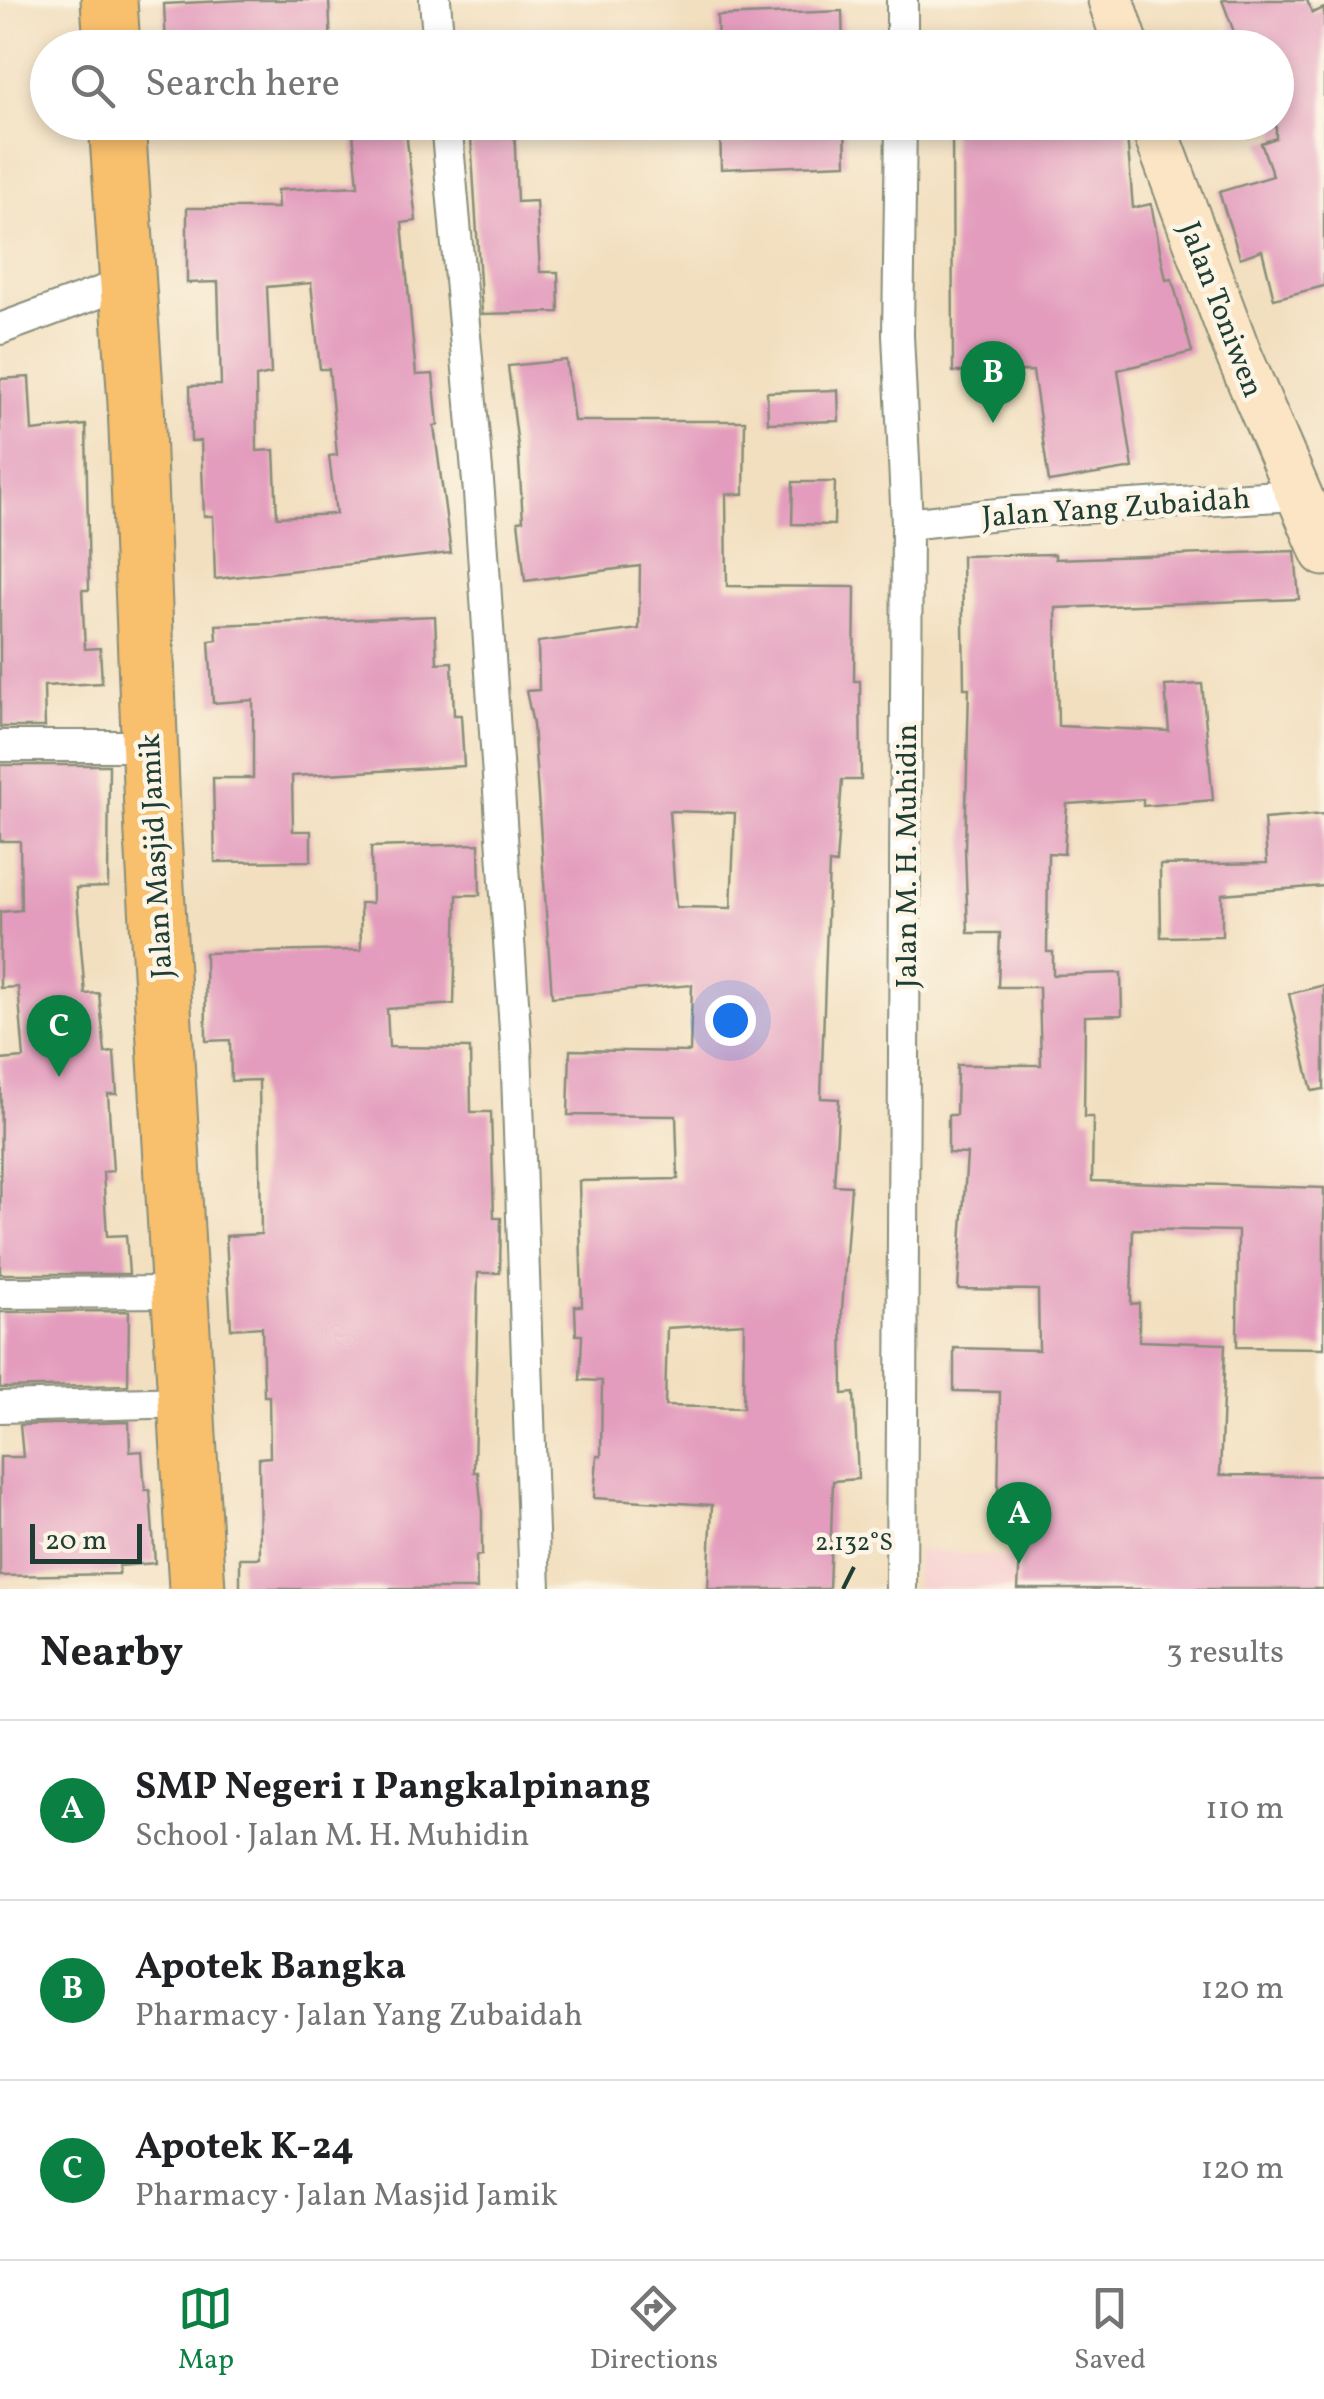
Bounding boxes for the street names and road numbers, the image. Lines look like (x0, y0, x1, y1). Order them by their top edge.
street label: Jalan Toniwen (1167, 216, 1273, 404)
street label: Jalan Yang Zubaidah (981, 479, 1252, 539)
street label: Jalan M. H. Muhidin (887, 724, 929, 988)
street label: Jalan Masjid Jamik (130, 732, 184, 980)

